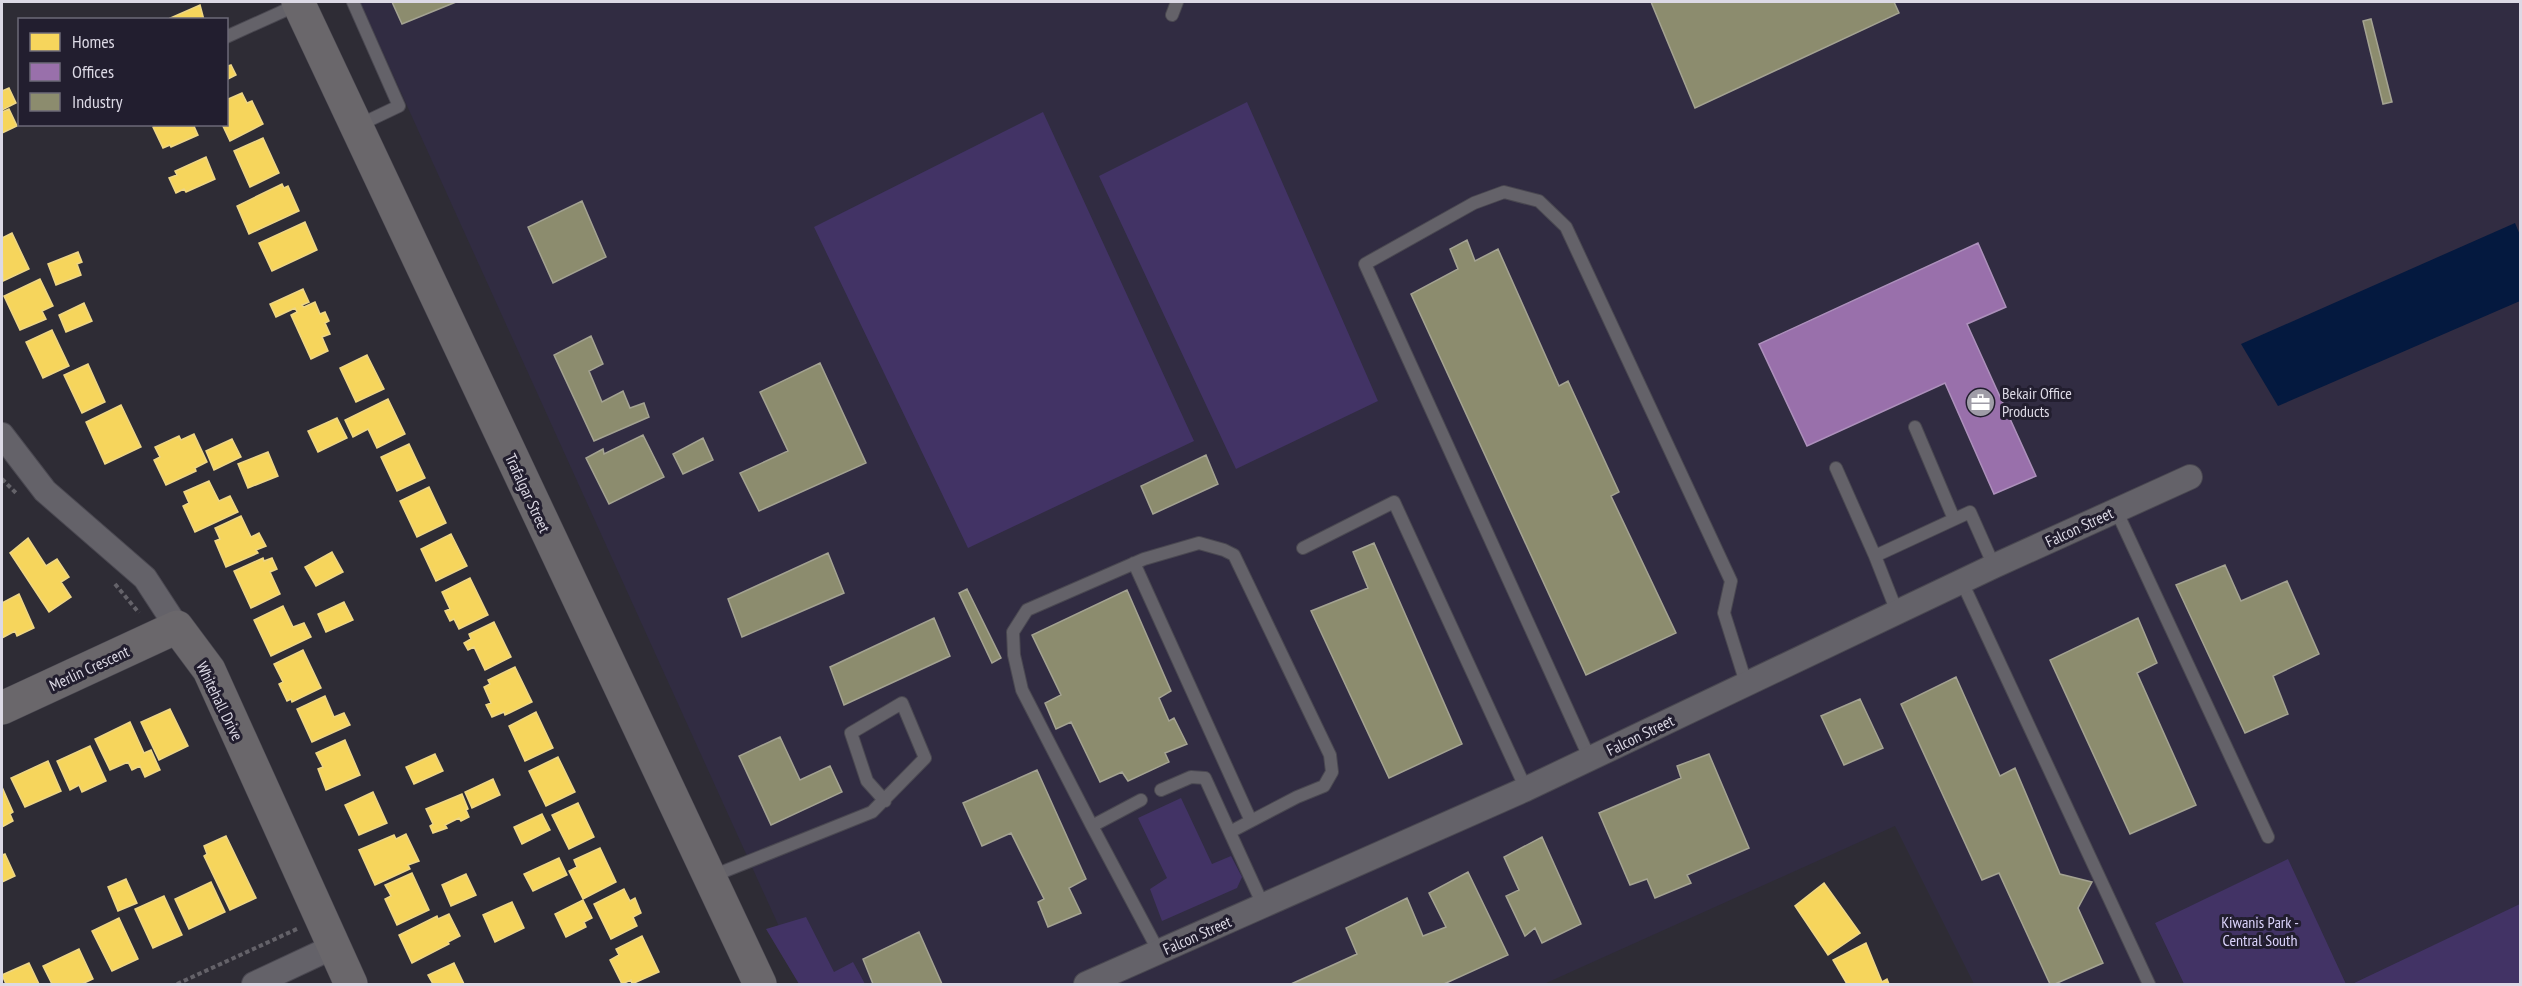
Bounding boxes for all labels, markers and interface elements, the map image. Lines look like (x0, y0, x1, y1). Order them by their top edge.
legend (18, 18, 228, 126)
text: Homes (72, 30, 115, 53)
text: Offices (72, 60, 114, 83)
text: Industry (72, 90, 123, 113)
place label: Bekair Office Products (2002, 383, 2072, 421)
office icon: Bekair Office Products (1965, 386, 1997, 418)
street label: Trafalgar Street (501, 450, 555, 536)
street label: Falcon Street (2042, 502, 2117, 551)
street label: Merlin Crescent (46, 641, 133, 695)
street label: Whitehall Drive (192, 658, 248, 744)
street label: Falcon Street (1603, 710, 1678, 760)
street label: Falcon Street (1160, 911, 1235, 959)
park label: Kiwanis Park - Central South (2221, 912, 2299, 950)

